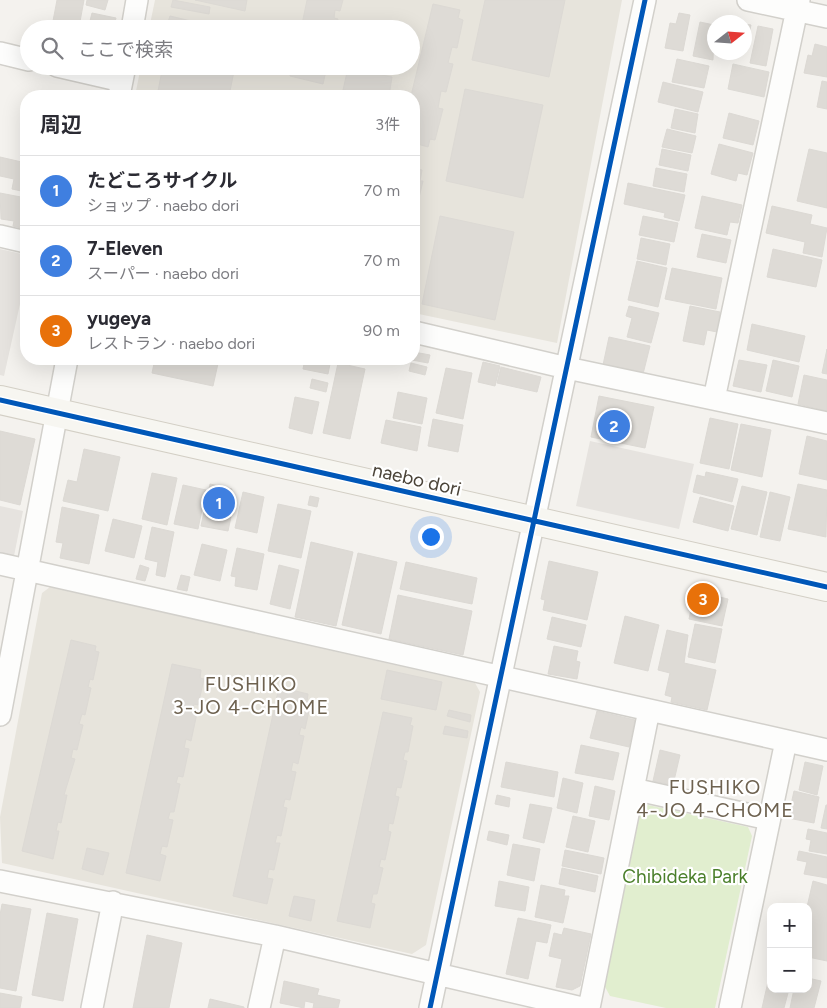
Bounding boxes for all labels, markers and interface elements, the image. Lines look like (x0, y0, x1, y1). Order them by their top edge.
north arrow (707, 15, 752, 60)
search box (20, 20, 420, 75)
icon: search (38, 34, 66, 62)
text: ここで検索 (78, 38, 173, 61)
text: 周辺 (40, 112, 82, 137)
text: 3件 (375, 115, 400, 134)
text: たどころサイクル (87, 169, 237, 192)
text: 1 (53, 181, 59, 200)
text: 70 m (364, 181, 400, 200)
text: ショップ · naebo dori (87, 196, 239, 215)
text: 7-Eleven (87, 237, 163, 260)
text: 2 (51, 251, 61, 270)
text: 70 m (364, 251, 400, 270)
text: スーパー · naebo dori (87, 264, 239, 283)
text: yugeya (87, 307, 151, 330)
text: 3 (52, 321, 60, 340)
text: 90 m (363, 321, 400, 340)
text: レストラン · naebo dori (87, 334, 255, 353)
pin: 2 (598, 407, 630, 445)
street label: naebo dori (370, 458, 464, 501)
pin: 1 (203, 484, 235, 522)
your location (418, 524, 444, 550)
pin: 3 (687, 580, 719, 618)
district label: FUSHIKO 3-JO 4-CHOME (173, 672, 329, 719)
district label: FUSHIKO 4-JO 4-CHOME (636, 775, 794, 822)
park label: Chibideka Park (622, 865, 748, 888)
map controls (767, 903, 812, 993)
button: + (767, 903, 812, 948)
button: − (767, 948, 812, 993)

